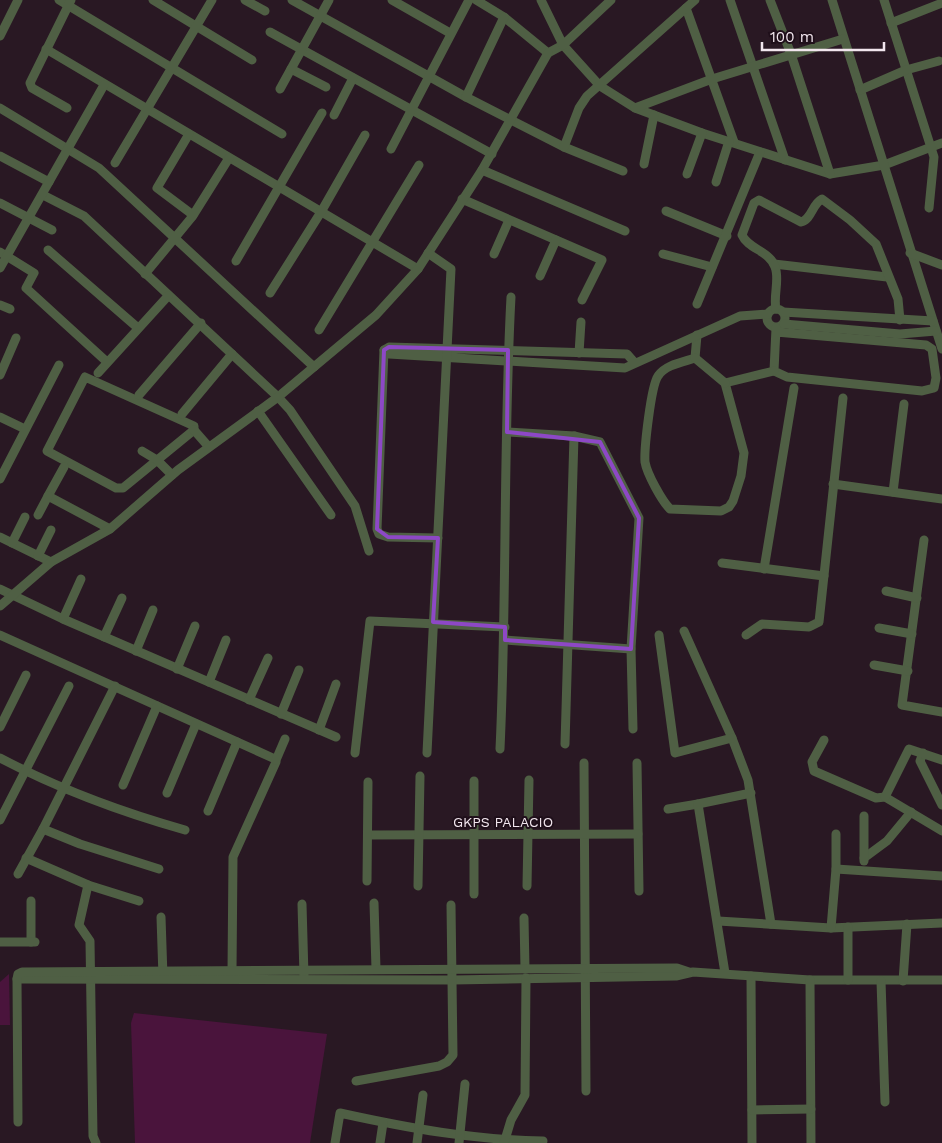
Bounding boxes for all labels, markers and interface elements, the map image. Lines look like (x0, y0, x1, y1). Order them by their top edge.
scale bar (762, 20, 884, 52)
text: 100 m (770, 28, 814, 46)
street label: GKPS PALACIO (453, 814, 553, 830)

